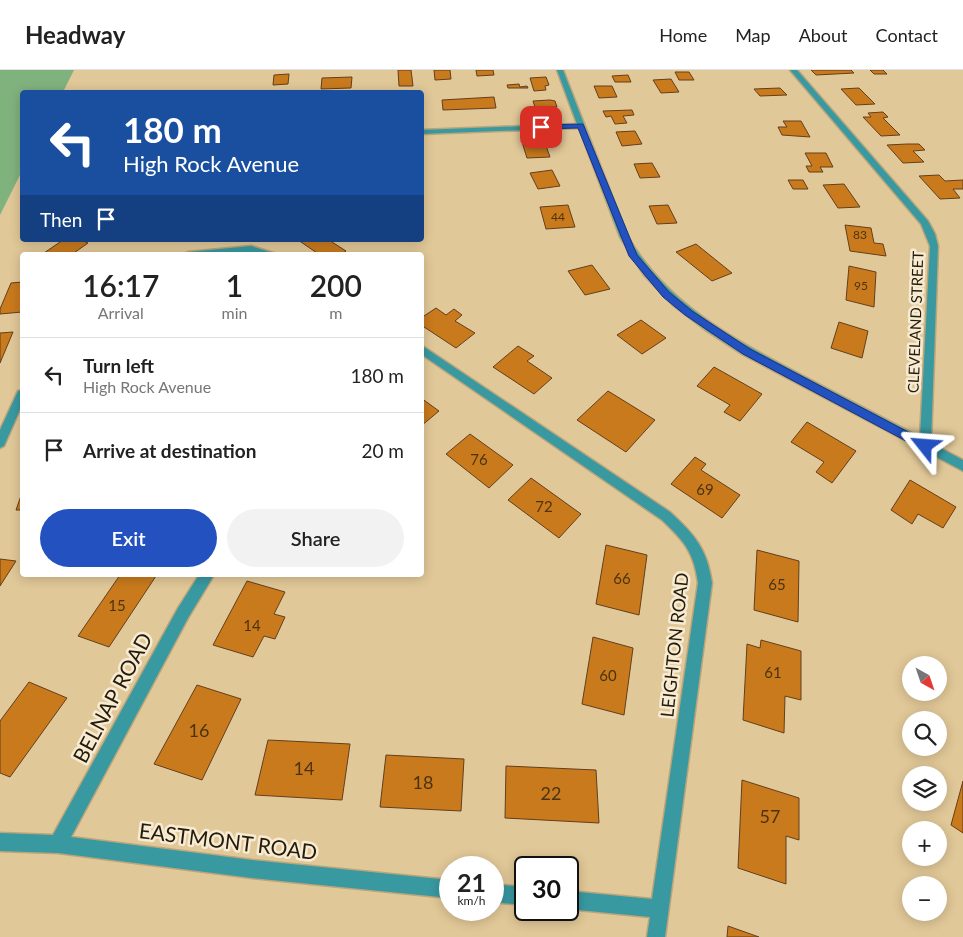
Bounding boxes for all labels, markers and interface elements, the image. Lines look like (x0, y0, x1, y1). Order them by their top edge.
text: Headway (25, 20, 125, 49)
text: Home (659, 24, 707, 46)
text: Map (735, 24, 771, 46)
text: About (799, 24, 848, 46)
text: Contact (876, 24, 938, 46)
pin (520, 106, 562, 148)
text: 180 m (123, 108, 222, 150)
icon: left (40, 110, 105, 175)
icon: arrive (527, 113, 555, 141)
text: High Rock Avenue (123, 150, 299, 177)
icon: arrive (92, 205, 120, 233)
text: Then (40, 208, 82, 231)
house number: 44 (551, 209, 565, 224)
house number: 83 (853, 227, 867, 242)
street label: CLEVELAND STREET (904, 250, 926, 393)
text: 16:17 (82, 267, 159, 303)
text: 1 (226, 267, 243, 303)
text: 200 (310, 267, 362, 303)
house number: 95 (854, 278, 868, 293)
text: Arrival (98, 303, 144, 322)
text: min (222, 303, 247, 322)
text: m (329, 303, 342, 322)
text: Turn left (83, 354, 154, 377)
icon: left (40, 361, 68, 389)
text: 180 m (350, 364, 404, 387)
text: High Rock Avenue (83, 377, 211, 396)
position arrow (898, 419, 950, 471)
icon: arrive (40, 436, 68, 464)
text: Arrive at destination (83, 439, 256, 462)
text: 20 m (361, 439, 404, 462)
house number: 76 (470, 450, 488, 468)
house number: 69 (696, 480, 714, 498)
house number: 72 (535, 497, 553, 515)
button: Exit (40, 509, 217, 567)
button: Share (227, 509, 404, 567)
house number: 66 (613, 569, 631, 587)
street label: LEIGHTON ROAD (655, 571, 693, 718)
house number: 65 (768, 575, 786, 593)
house number: 15 (108, 596, 126, 614)
house number: 14 (243, 616, 261, 634)
street label: BELNAP ROAD (67, 628, 156, 767)
north arrow (902, 656, 948, 701)
map controls (902, 656, 947, 921)
house number: 61 (764, 663, 782, 681)
house number: 60 (599, 666, 617, 684)
button: search (902, 711, 947, 756)
house number: 16 (189, 719, 209, 741)
house number: 14 (294, 757, 314, 779)
button: layers (902, 766, 947, 811)
house number: 18 (413, 771, 433, 793)
house number: 22 (541, 782, 561, 804)
house number: 57 (760, 805, 780, 827)
street label: EASTMONT ROAD (138, 817, 319, 864)
button: + (902, 821, 947, 866)
speed limit sign: 30 (514, 856, 579, 921)
text: 21 (457, 867, 486, 897)
button: − (902, 876, 947, 921)
text: km/h (457, 893, 486, 908)

